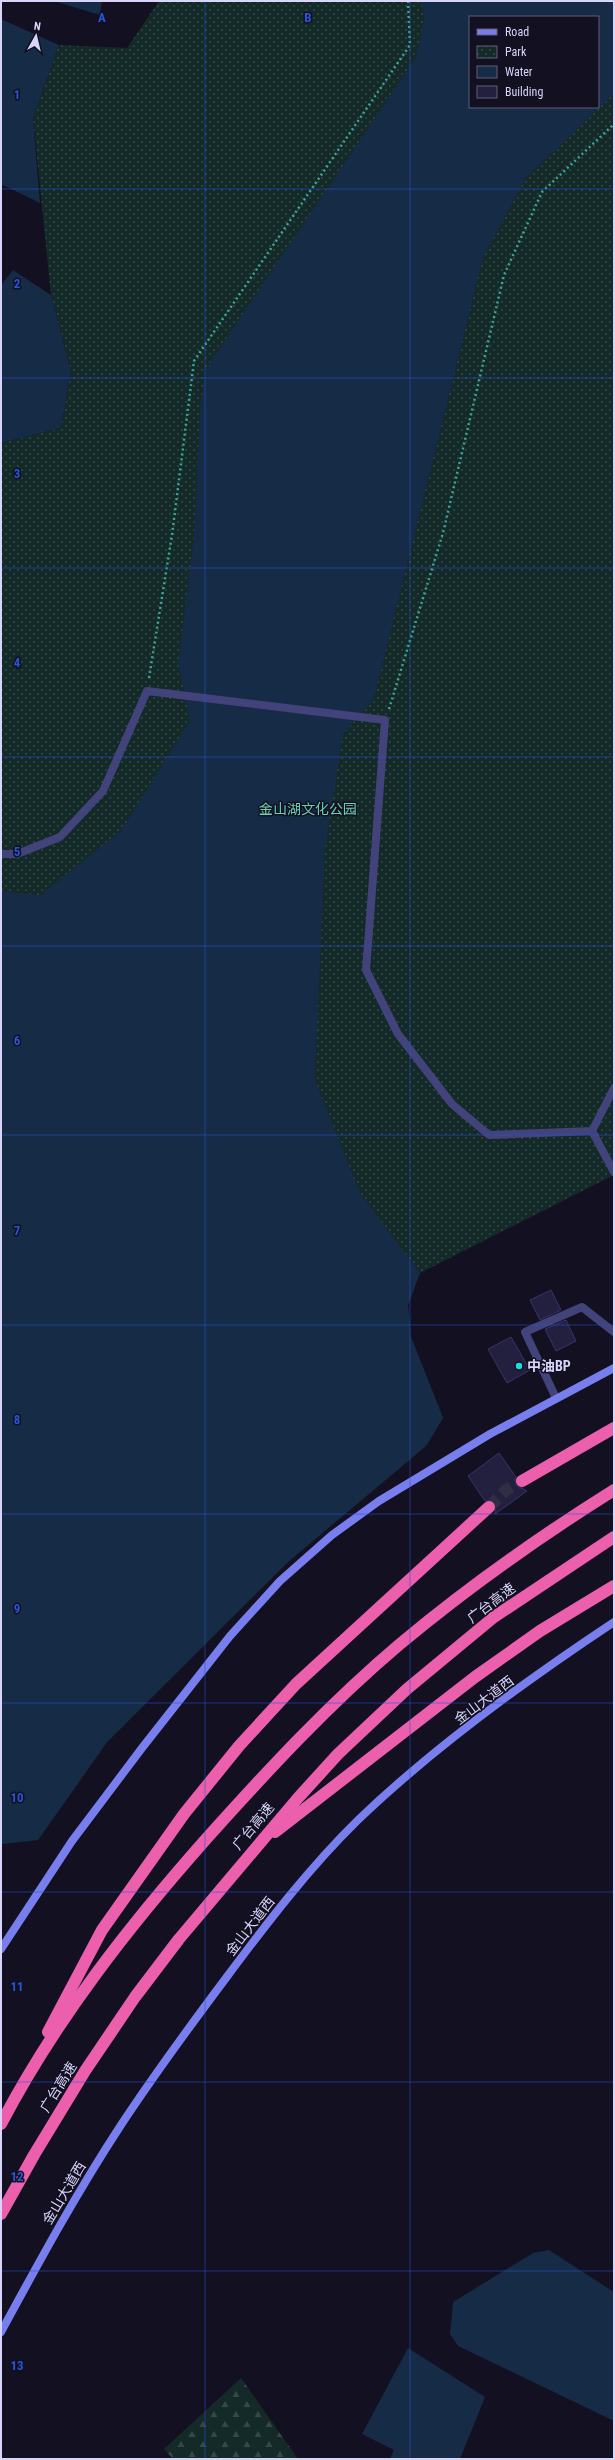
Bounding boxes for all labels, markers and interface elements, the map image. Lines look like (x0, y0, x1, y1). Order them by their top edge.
text: A (98, 10, 106, 25)
text: B (304, 10, 312, 25)
north arrow (16, 16, 56, 56)
legend (469, 16, 599, 108)
text: N (33, 20, 42, 34)
text: Road (505, 25, 529, 39)
text: Park (505, 45, 527, 59)
text: Water (505, 65, 533, 79)
text: Building (505, 85, 543, 99)
text: 1 (14, 87, 20, 102)
text: 2 (14, 276, 21, 291)
text: 3 (14, 466, 20, 481)
text: 4 (14, 655, 21, 670)
park label: 金山湖文化公园 (259, 801, 357, 817)
text: 5 (14, 844, 21, 859)
text: 6 (14, 1033, 21, 1048)
text: 7 (14, 1223, 21, 1238)
place label: 中油BP (527, 1358, 571, 1374)
marker: 中油BP (514, 1361, 524, 1371)
text: 8 (14, 1412, 20, 1427)
street label: 广台高速 (464, 1580, 518, 1626)
text: 9 (14, 1601, 20, 1616)
street label: 金山大道西 (451, 1673, 517, 1727)
text: 10 (10, 1790, 24, 1805)
street label: 广台高速 (229, 1799, 277, 1853)
street label: 金山大道西 (222, 1893, 278, 1959)
text: 11 (10, 1979, 24, 1994)
street label: 广台高速 (36, 2059, 80, 2115)
street label: 金山大道西 (39, 2159, 89, 2227)
text: 12 (10, 2169, 24, 2184)
text: 13 (10, 2358, 24, 2373)

